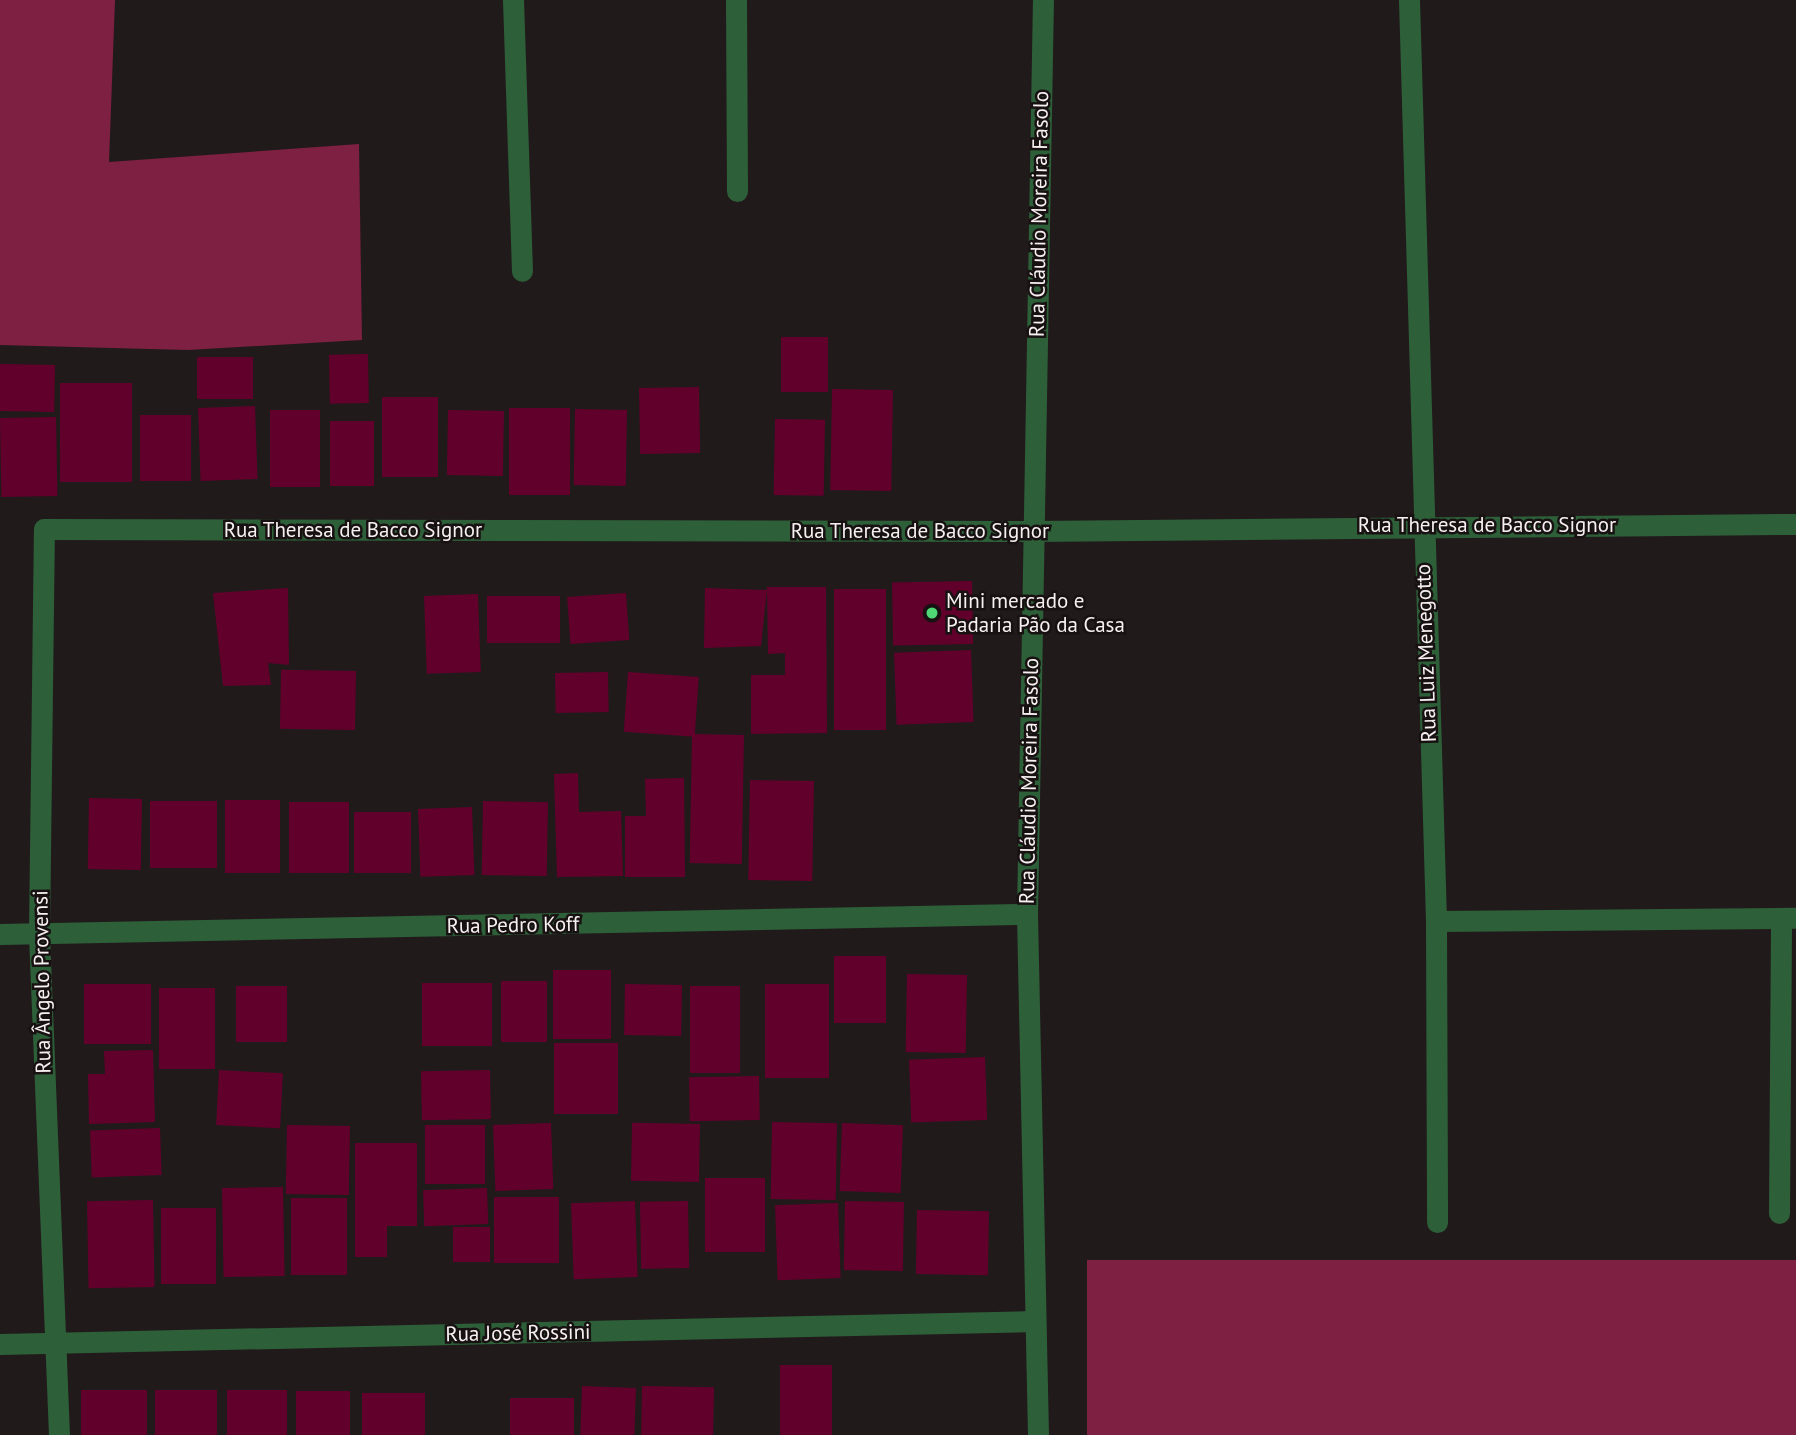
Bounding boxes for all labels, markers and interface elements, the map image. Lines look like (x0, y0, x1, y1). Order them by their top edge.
street label: Rua Cláudio Moreira Fasolo (1024, 91, 1054, 337)
street label: Rua Theresa de Bacco Signor (1357, 512, 1617, 538)
street label: Rua Theresa de Bacco Signor (223, 517, 483, 543)
street label: Rua Theresa de Bacco Signor (790, 518, 1050, 544)
street label: Rua Luiz Menegotto (1410, 563, 1442, 743)
place label: Mini mercado e Padaria Pão da Casa (946, 588, 1125, 638)
marker: Mini mercado e Padaria Pão da Casa (924, 605, 940, 621)
street label: Rua Cláudio Moreira Fasolo (1014, 658, 1044, 904)
street label: Rua Ângelo Provensi (28, 890, 56, 1074)
street label: Rua Pedro Koff (446, 911, 580, 939)
street label: Rua José Rossini (445, 1319, 591, 1347)

